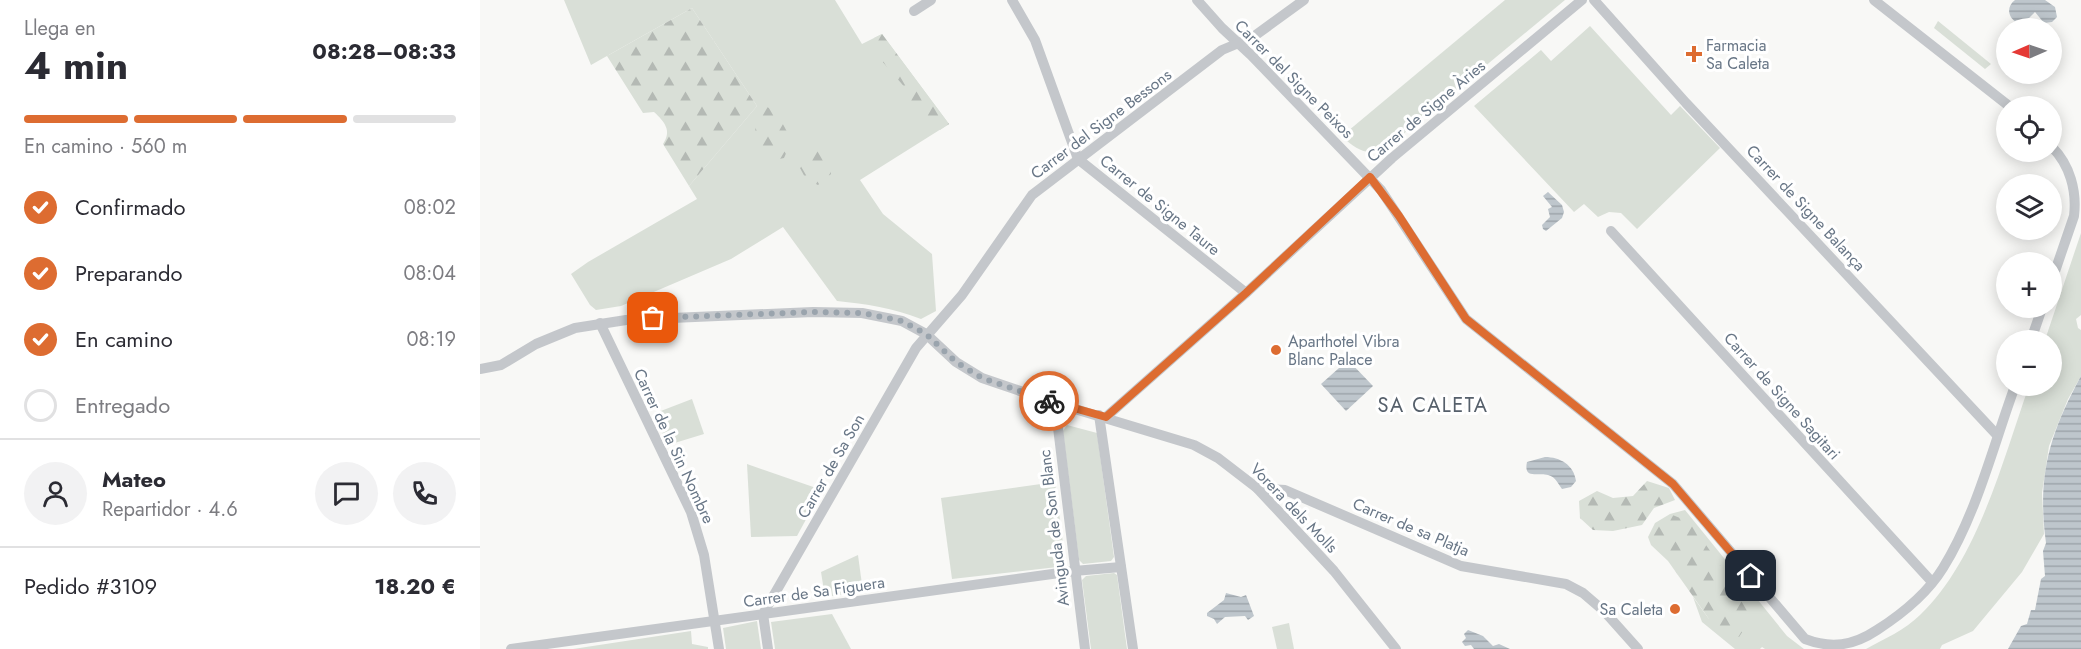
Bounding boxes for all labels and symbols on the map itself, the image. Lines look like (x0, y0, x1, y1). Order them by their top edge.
street label: Carrer del Signe Peixos (1229, 14, 1359, 144)
north arrow (1996, 18, 2062, 84)
place label: Farmacia Sa Caleta (1706, 34, 1769, 75)
marker: Farmacia Sa Caleta (1687, 47, 1701, 61)
street label: Carrer de Signe Àries (1362, 54, 1490, 168)
street label: Carrer del Signe Bessons (1026, 63, 1176, 185)
street label: Carrer de Signe Balança (1741, 140, 1871, 276)
street label: Carrer de Signe Taure (1095, 149, 1225, 261)
pin (627, 292, 678, 343)
street label: Carrer de Signe Sagitari (1718, 327, 1846, 465)
place label: Aparthotel Vibra Blanc Palace (1288, 330, 1399, 371)
marker: Aparthotel Vibra Blanc Palace (1269, 343, 1283, 357)
street label: Carrer de la Sin Nombre (628, 365, 720, 527)
courier (1019, 371, 1079, 431)
district label: SA CALETA (1378, 391, 1488, 420)
street label: Carrer de Sa Son (792, 409, 870, 523)
street label: Avinguda de Son Blanc (1033, 448, 1075, 608)
street label: Vorera dels Molls (1245, 458, 1343, 558)
street label: Carrer de sa Platja (1349, 492, 1473, 562)
pin (1725, 550, 1776, 601)
street label: Carrer de Sa Figuera (742, 571, 886, 613)
place label: Sa Caleta (1600, 598, 1663, 621)
marker: Sa Caleta (1668, 602, 1682, 616)

